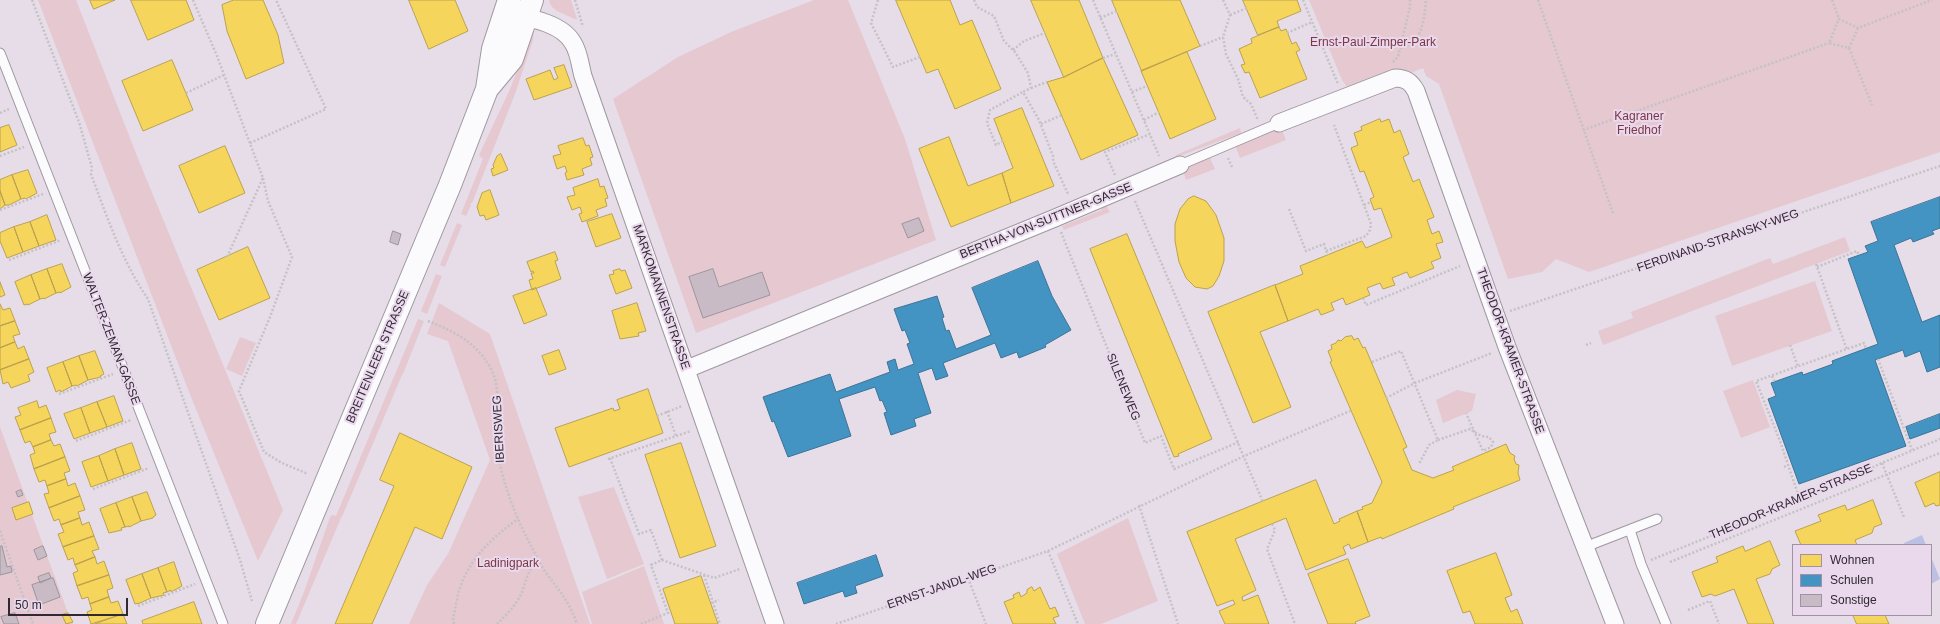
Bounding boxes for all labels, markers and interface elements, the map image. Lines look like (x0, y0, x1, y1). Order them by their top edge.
park label: Ernst-Paul-Zimper-Park (1310, 36, 1436, 50)
park label: Kagraner Friedhof (1614, 110, 1664, 138)
street label: BERTHA-VON-SUTTNER-GASSE (958, 180, 1134, 262)
street label: FERDINAND-STRANSKY-WEG (1635, 206, 1801, 276)
street label: MARKOMANNENSTRASSE (629, 223, 693, 371)
street label: THEODOR-KRAMER-STRASSE (1473, 266, 1547, 436)
street label: WALTER-ZEMAN-GASSE (79, 271, 143, 407)
street label: BREITENLEER STRASSE (343, 289, 413, 425)
street label: SILENEWEG (1103, 351, 1143, 423)
street label: IBERISWEG (490, 395, 508, 463)
street label: THEODOR-KRAMER-STRASSE (1707, 461, 1875, 543)
legend (1792, 544, 1932, 616)
text: Wohnen (1830, 553, 1874, 567)
park label: Ladinigpark (477, 557, 539, 571)
street label: ERNST-JANDL-WEG (885, 562, 999, 612)
text: Schulen (1830, 573, 1873, 587)
scale bar (10, 590, 130, 616)
text: Sonstige (1830, 593, 1877, 607)
text: 50 m (15, 598, 42, 612)

